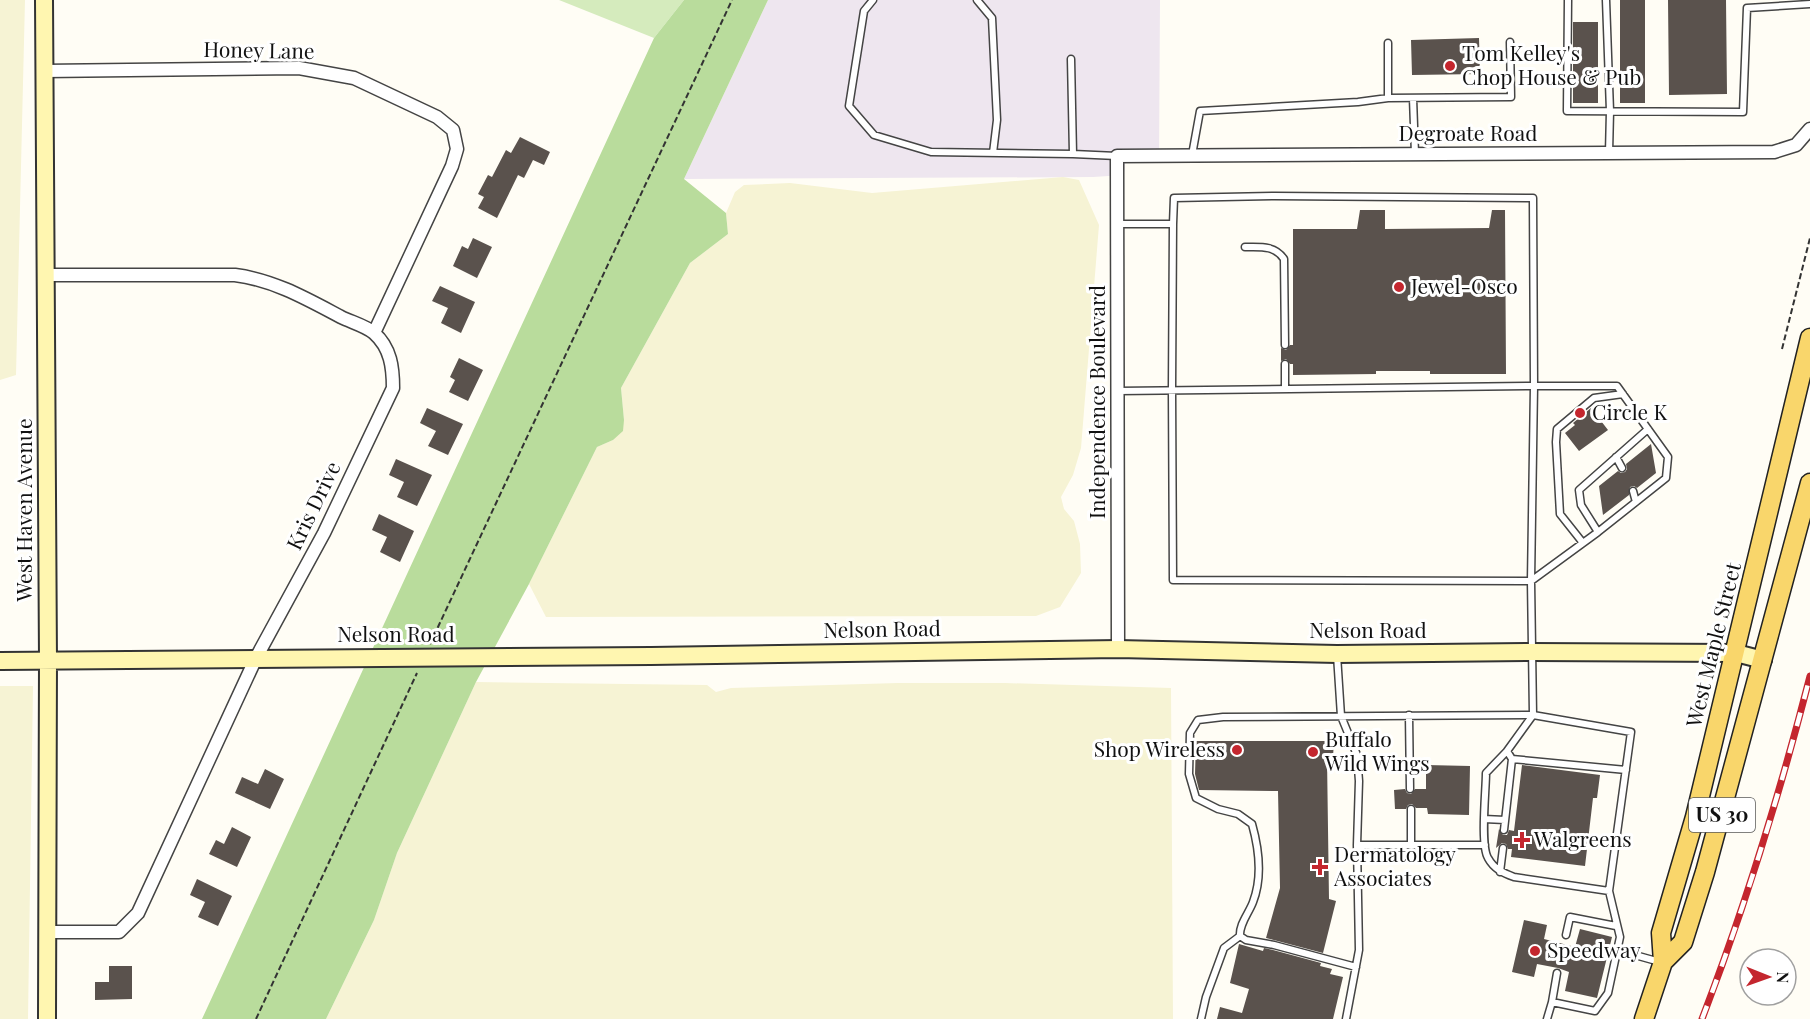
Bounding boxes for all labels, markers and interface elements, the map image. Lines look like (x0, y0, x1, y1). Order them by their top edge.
street label: Honey Lane (203, 34, 315, 64)
place label: Tom Kelley's Chop House & Pub (1462, 38, 1641, 90)
marker: Tom Kelley's Chop House & Pub (1443, 59, 1457, 73)
street label: Degroate Road (1399, 118, 1537, 146)
place label: Jewel-Osco (1410, 271, 1518, 299)
marker: Jewel-Osco (1392, 280, 1406, 294)
street label: Independence Boulevard (1082, 285, 1110, 519)
place label: Circle K (1592, 397, 1667, 425)
marker: Circle K (1573, 406, 1587, 420)
street label: West Haven Avenue (9, 418, 37, 603)
street label: Kris Drive (279, 456, 346, 554)
street label: West Maple Street (1678, 559, 1746, 731)
street label: Nelson Road (823, 613, 941, 643)
street label: Nelson Road (1309, 615, 1427, 643)
street label: Nelson Road (337, 619, 455, 647)
place label: Buffalo Wild Wings (1324, 724, 1430, 776)
place label: Shop Wireless (1094, 734, 1225, 762)
marker: Shop Wireless (1230, 743, 1244, 757)
marker: Buffalo Wild Wings (1306, 745, 1320, 759)
road number: US 30 (1689, 798, 1755, 832)
place label: Walgreens (1533, 824, 1632, 852)
marker: Walgreens (1515, 833, 1529, 847)
place label: Dermatology Associates (1333, 839, 1456, 891)
marker: Dermatology Associates (1311, 858, 1329, 876)
place label: Speedway (1547, 935, 1641, 963)
marker: Speedway (1528, 944, 1542, 958)
north arrow (1738, 947, 1798, 1007)
text: N (1773, 971, 1794, 984)

